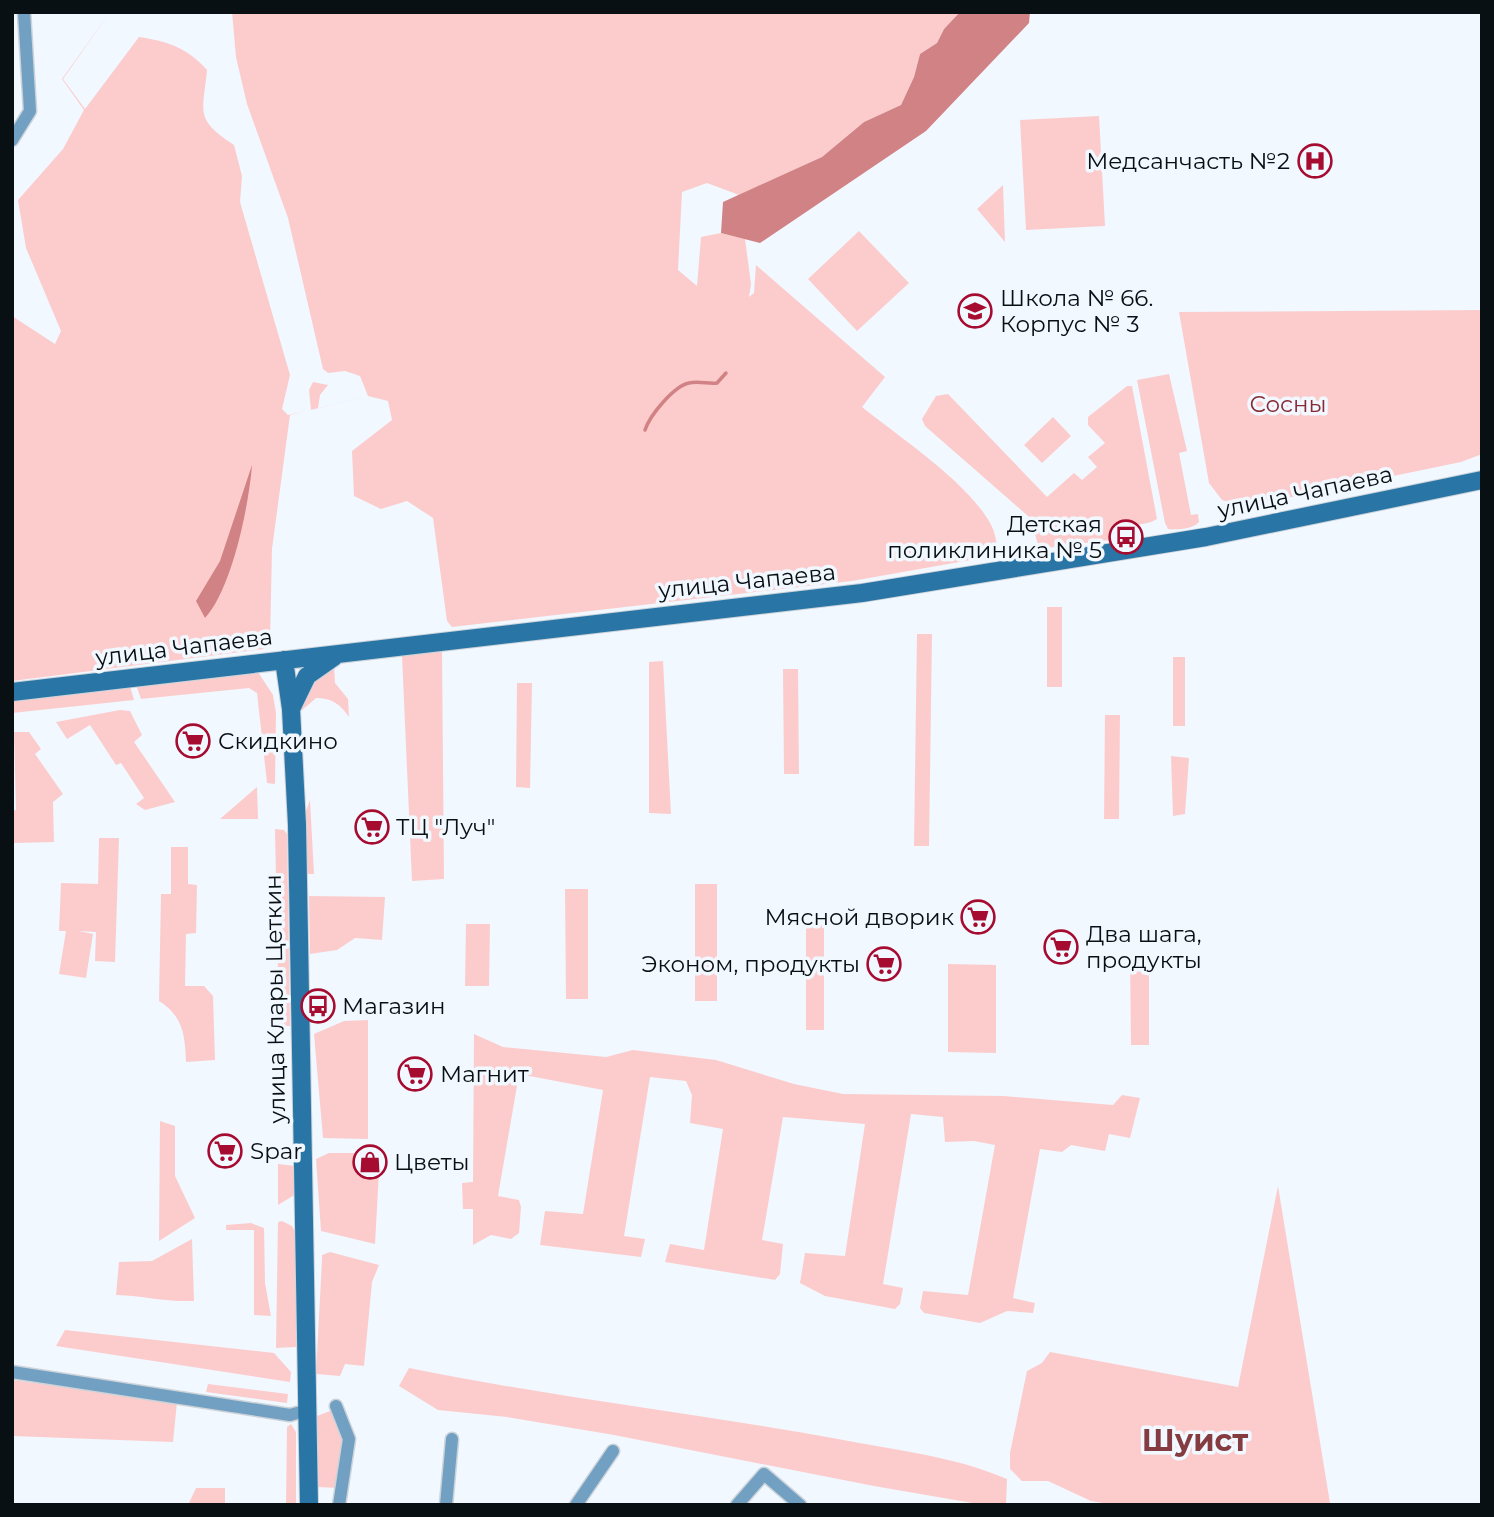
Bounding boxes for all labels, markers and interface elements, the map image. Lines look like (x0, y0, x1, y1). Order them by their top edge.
hospital icon: Медсанчасть №2 (1296, 142, 1334, 180)
place label: Медсанчасть №2 (1086, 147, 1290, 175)
place label: Школа № 66. Корпус № 3 (1000, 284, 1153, 338)
school or university icon: Школа № 66. Корпус № 3 (956, 292, 994, 330)
park label: Сосны (1249, 390, 1327, 418)
street label: улица Чапаева (1214, 460, 1395, 524)
place label: Детская поликлиника № 5 (887, 510, 1102, 564)
bus stop icon: Детская поликлиника № 5 (1107, 518, 1145, 556)
street label: улица Чапаева (656, 558, 837, 604)
street label: улица Чапаева (93, 622, 274, 672)
supermarket icon: Скидкино (174, 722, 212, 760)
place label: Скидкино (218, 727, 338, 755)
supermarket icon: ТЦ "Луч" (353, 808, 391, 846)
place label: ТЦ "Луч" (396, 813, 495, 841)
street label: улица Клары Цеткин (259, 874, 291, 1125)
supermarket icon: Мясной дворик (959, 898, 997, 936)
place label: Мясной дворик (764, 903, 955, 931)
place label: Два шага, продукты (1086, 920, 1202, 974)
supermarket icon: Два шага, продукты (1042, 928, 1080, 966)
supermarket icon: Эконом, продукты (865, 945, 903, 983)
place label: Эконом, продукты (641, 950, 860, 978)
bus stop icon: Магазин (299, 987, 337, 1025)
place label: Магазин (342, 992, 446, 1020)
supermarket icon: Магнит (396, 1055, 434, 1093)
place label: Магнит (440, 1060, 529, 1088)
supermarket icon: Spar (206, 1132, 244, 1170)
place label: Spar (250, 1137, 302, 1165)
shop icon: Цветы (351, 1143, 389, 1181)
place label: Цветы (394, 1148, 470, 1176)
district label: Шуист (1142, 1422, 1248, 1459)

